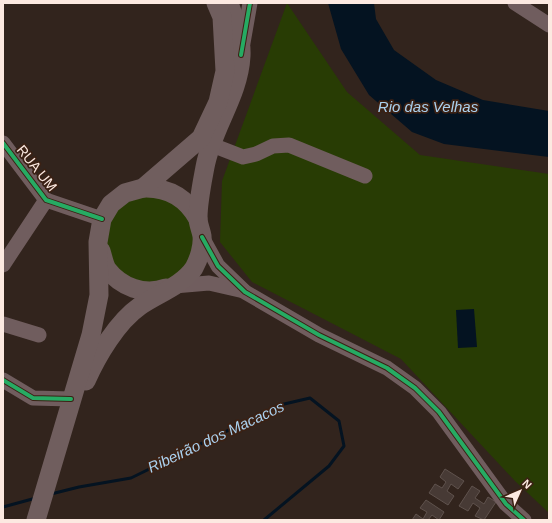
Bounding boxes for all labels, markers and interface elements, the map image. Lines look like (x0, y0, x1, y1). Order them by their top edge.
water label: Rio das Velhas (378, 98, 479, 115)
street label: RUA UM (14, 142, 60, 194)
water label: Ribeirão dos Macacos (145, 397, 287, 476)
north arrow (500, 471, 540, 511)
text: N (520, 477, 534, 491)

